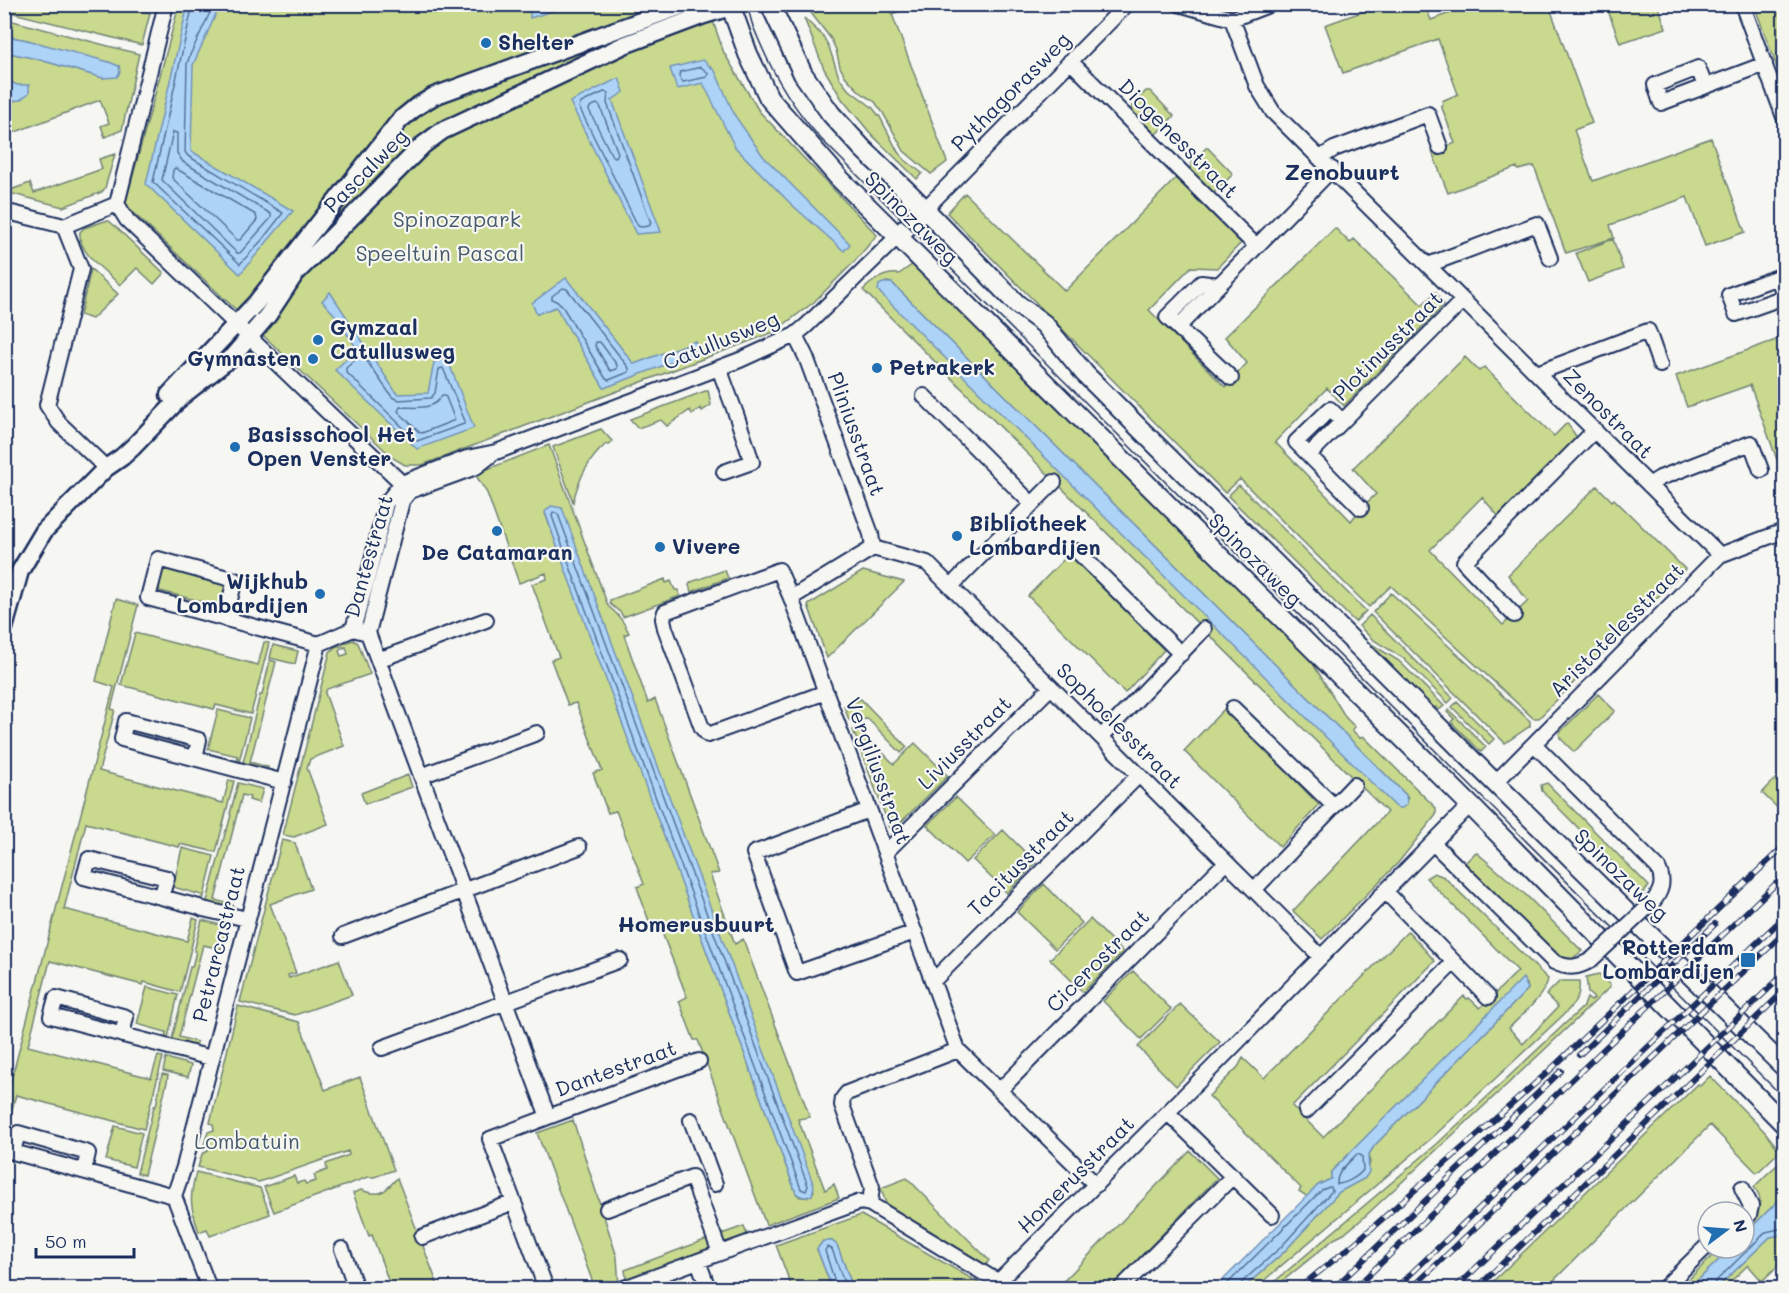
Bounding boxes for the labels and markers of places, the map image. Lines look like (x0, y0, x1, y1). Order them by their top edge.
place label: Shelter (498, 28, 574, 55)
marker: Shelter (479, 36, 493, 50)
place label: Gymzaal Catullusweg (330, 313, 455, 364)
marker: Gymzaal Catullusweg (311, 333, 325, 347)
place label: Gymnasten (187, 344, 301, 372)
marker: Gymnasten (306, 352, 320, 366)
place label: Petrakerk (889, 353, 995, 380)
marker: Petrakerk (870, 361, 884, 375)
place label: Basisschool Het Open Venster (247, 420, 415, 471)
marker: Basisschool Het Open Venster (228, 440, 242, 454)
place label: Bibliotheek Lombardijen (969, 509, 1101, 560)
marker: De Catamaran (490, 524, 504, 538)
marker: Bibliotheek Lombardijen (950, 529, 964, 543)
place label: Vivere (672, 532, 740, 559)
place label: De Catamaran (421, 538, 573, 565)
marker: Vivere (653, 540, 667, 554)
place label: Wijkhub Lombardijen (176, 567, 308, 618)
marker: Wijkhub Lombardijen (313, 587, 327, 601)
place label: Rotterdam Lombardijen (1602, 933, 1734, 984)
marker: Rotterdam Lombardijen (1739, 951, 1757, 969)

